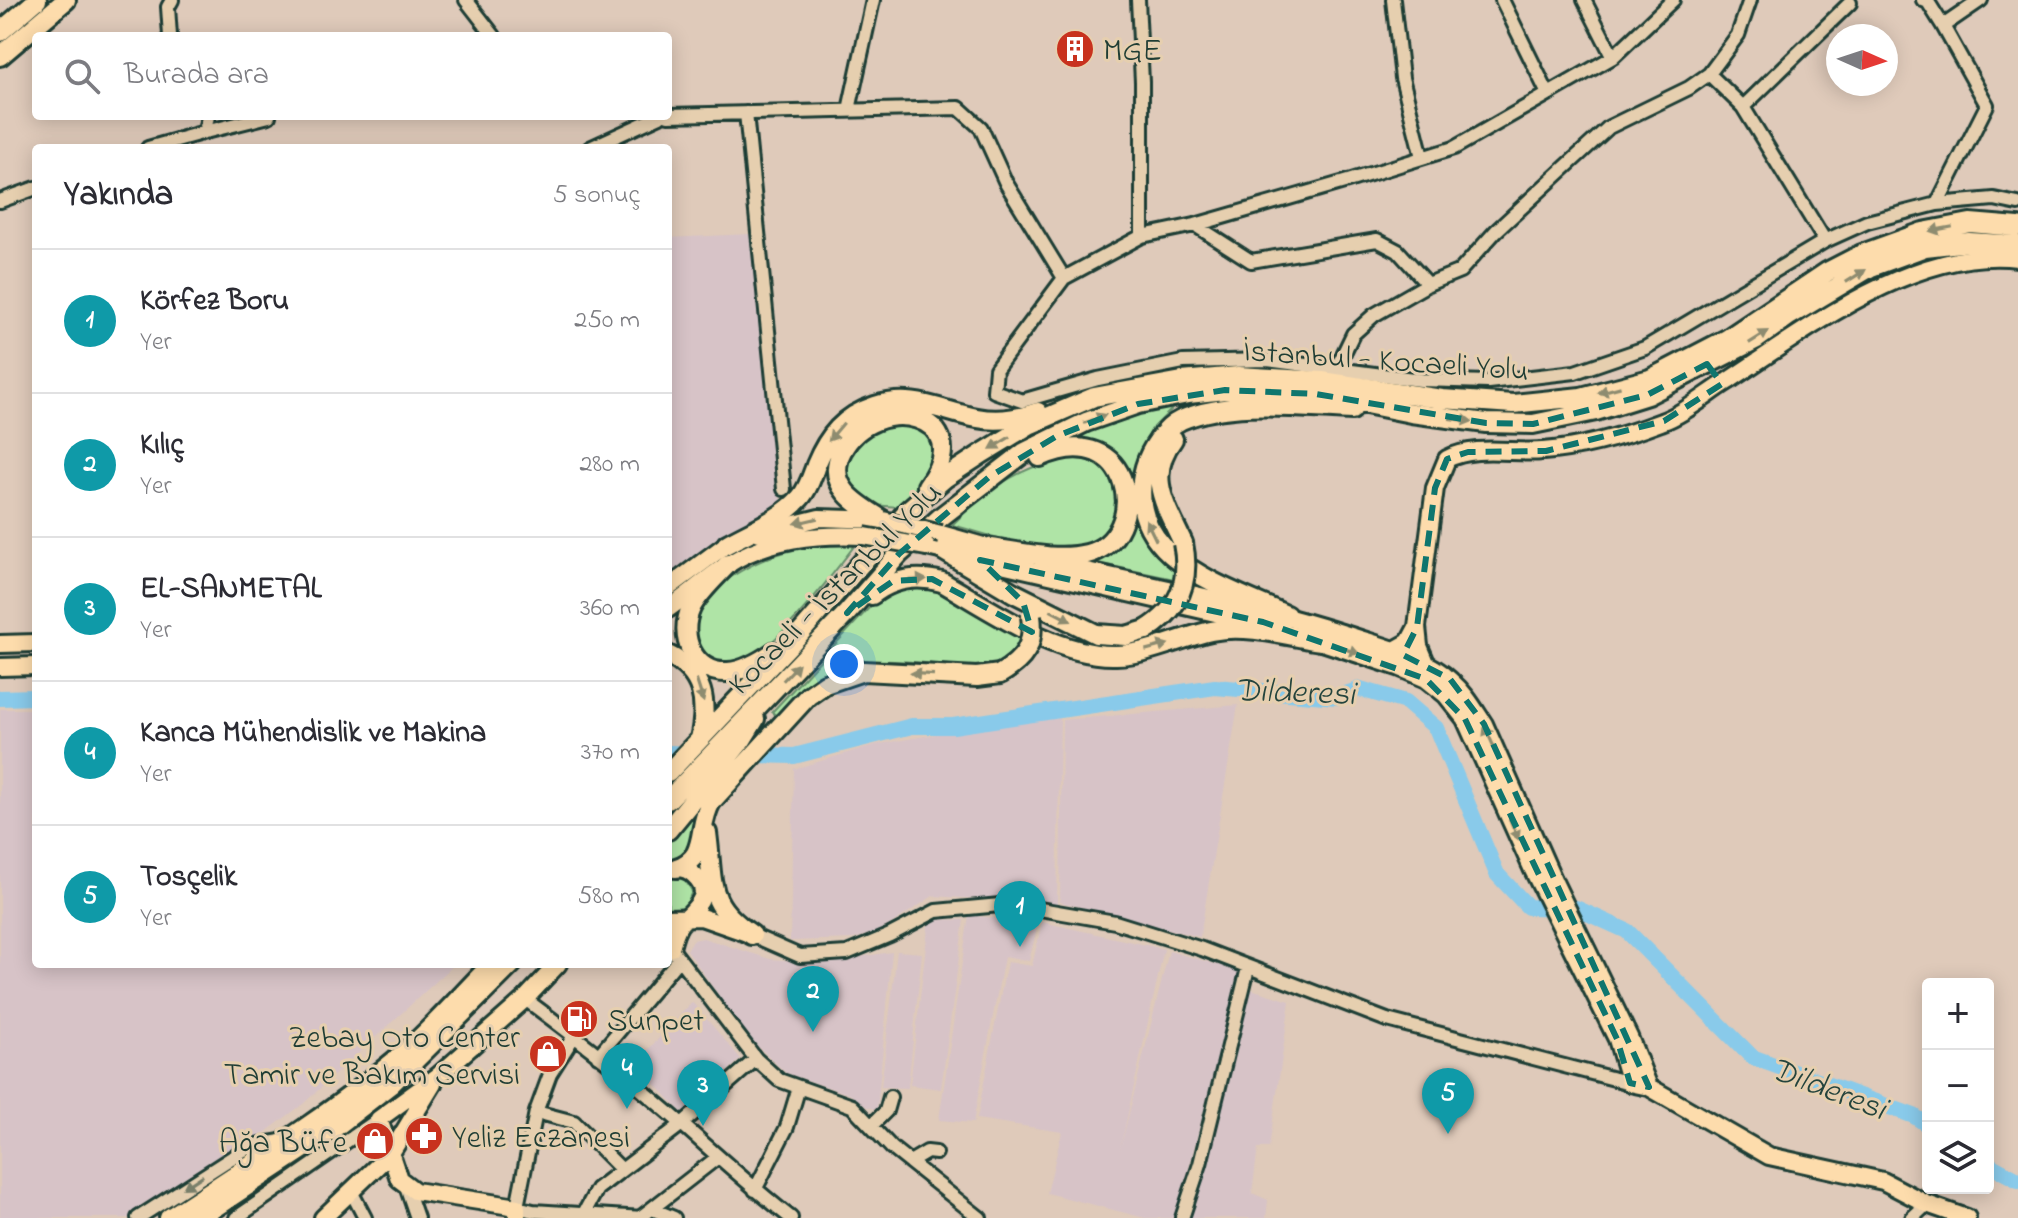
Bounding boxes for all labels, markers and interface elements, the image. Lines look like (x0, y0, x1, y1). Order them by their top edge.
north arrow (1826, 24, 1898, 96)
building icon: MGE (1054, 28, 1096, 70)
place label: MGE (1103, 29, 1162, 76)
search box (32, 32, 672, 120)
icon: search (60, 54, 104, 98)
text: Burada ara (124, 54, 269, 98)
text: Yakında (64, 171, 173, 221)
text: 5 sonuç (553, 177, 640, 215)
one-way arrow (1928, 223, 1953, 235)
one-way arrow (1845, 270, 1867, 284)
text: Körfez Boru (140, 280, 289, 324)
text: 1 (86, 302, 94, 340)
text: 250 m (574, 302, 640, 340)
text: Yer (140, 324, 172, 362)
street label: İstanbul - Kocaeli Yolu (1241, 329, 1530, 396)
one-way arrow (1748, 330, 1769, 345)
one-way arrow (1596, 384, 1621, 396)
one-way arrow (1083, 412, 1107, 425)
one-way arrow (1449, 414, 1474, 427)
one-way arrow (828, 422, 845, 442)
text: Kılıç (140, 424, 184, 468)
one-way arrow (989, 436, 1011, 450)
text: 2 (84, 446, 96, 484)
text: 280 m (579, 446, 640, 484)
text: Yer (140, 468, 172, 506)
street label: Kocaeli - İstanbul Yolu (719, 472, 954, 707)
one-way arrow (793, 515, 818, 528)
one-way arrow (1145, 519, 1158, 542)
text: EL-SANMETAL (140, 568, 322, 612)
one-way arrow (903, 573, 928, 586)
text: 3 (85, 590, 95, 628)
text: 360 m (580, 590, 640, 628)
one-way arrow (1049, 610, 1072, 623)
text: Yer (140, 612, 172, 650)
one-way arrow (1144, 641, 1169, 653)
your location (824, 644, 864, 684)
one-way arrow (1336, 645, 1360, 657)
one-way arrow (782, 663, 800, 682)
one-way arrow (909, 667, 934, 680)
water label: Dilderesi (1234, 667, 1359, 721)
one-way arrow (694, 679, 706, 703)
text: Kanca Mühendislik ve Makina (140, 712, 486, 756)
one-way arrow (1483, 725, 1496, 748)
text: 4 (85, 734, 95, 772)
text: 370 m (581, 734, 640, 772)
text: Yer (140, 756, 172, 794)
one-way arrow (1508, 817, 1521, 840)
text: Tosçelik (140, 856, 237, 900)
text: 5 (83, 878, 97, 916)
text: 580 m (577, 878, 640, 916)
pin: 1 (994, 881, 1046, 947)
text: Yer (140, 900, 172, 938)
pin: 2 (787, 966, 839, 1032)
map controls (1922, 978, 1994, 1194)
button: + (1922, 978, 1994, 1050)
fuel station icon: Sunpet (558, 998, 600, 1040)
place label: Sunpet (607, 999, 704, 1046)
place label: Zebay Oto Center Tamir ve Bakım Servisi (224, 1016, 520, 1100)
shop icon: Zebay Oto Center Tamir ve Bakım Servisi (527, 1033, 569, 1075)
pin: 4 (601, 1043, 653, 1109)
water label: Dilderesi (1762, 1046, 1895, 1137)
button: − (1922, 1050, 1994, 1122)
pin: 3 (677, 1060, 729, 1126)
pin: 5 (1422, 1068, 1474, 1134)
pharmacy icon: Yeliz Eczanesi (403, 1115, 445, 1157)
place label: Yeliz Eczanesi (452, 1116, 630, 1163)
shop icon: Ağa Büfe (354, 1120, 396, 1162)
place label: Ağa Büfe (219, 1121, 348, 1169)
button: layers (1922, 1122, 1994, 1194)
one-way arrow (182, 1175, 204, 1189)

